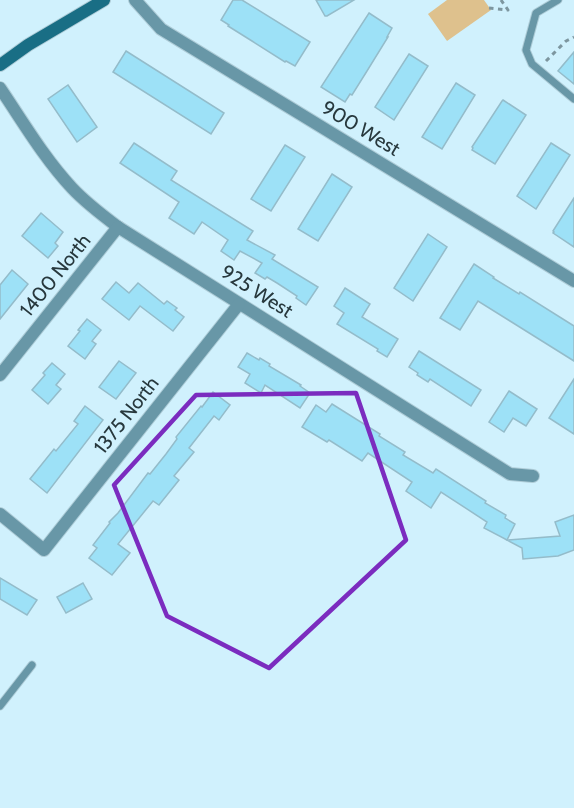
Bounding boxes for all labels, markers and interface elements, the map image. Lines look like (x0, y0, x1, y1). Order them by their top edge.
street label: 900 West (317, 95, 405, 161)
street label: 1400 North (14, 229, 96, 321)
street label: 925 West (216, 259, 298, 323)
street label: 1375 North (88, 372, 164, 458)

